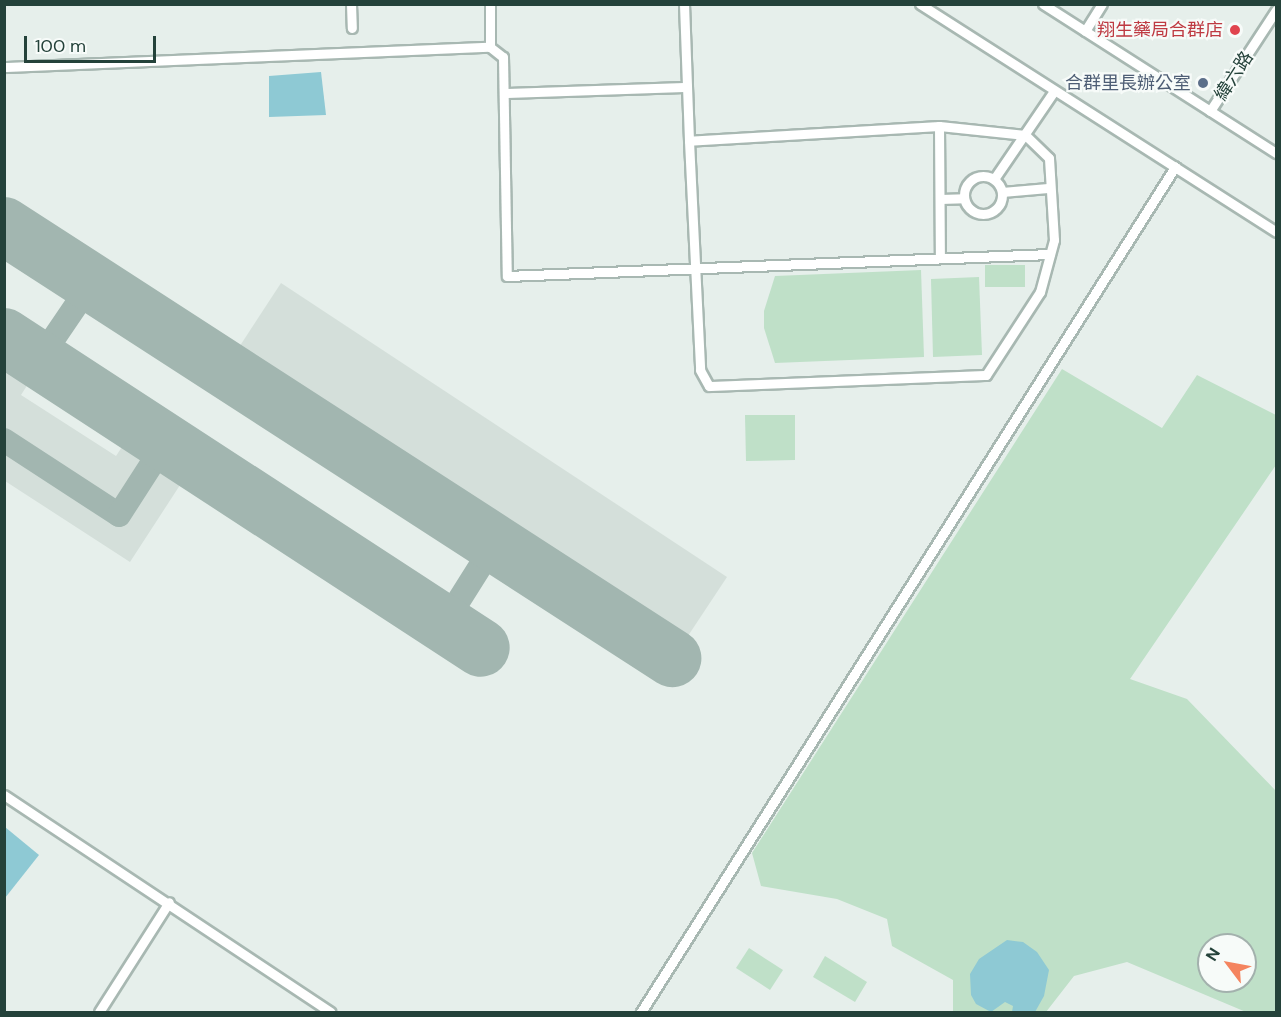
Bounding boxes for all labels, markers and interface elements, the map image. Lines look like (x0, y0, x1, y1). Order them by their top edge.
place label: 翔生藥局合群店 (1097, 19, 1223, 41)
marker: 翔生藥局合群店 (1228, 23, 1242, 37)
scale bar (27, 24, 159, 62)
text: 100 m (35, 34, 86, 58)
street label: 緯六路 (1210, 47, 1258, 105)
place label: 合群里長辦公室 (1065, 72, 1191, 94)
marker: 合群里長辦公室 (1196, 76, 1210, 90)
north arrow (1197, 933, 1257, 993)
text: N (1201, 944, 1225, 965)

